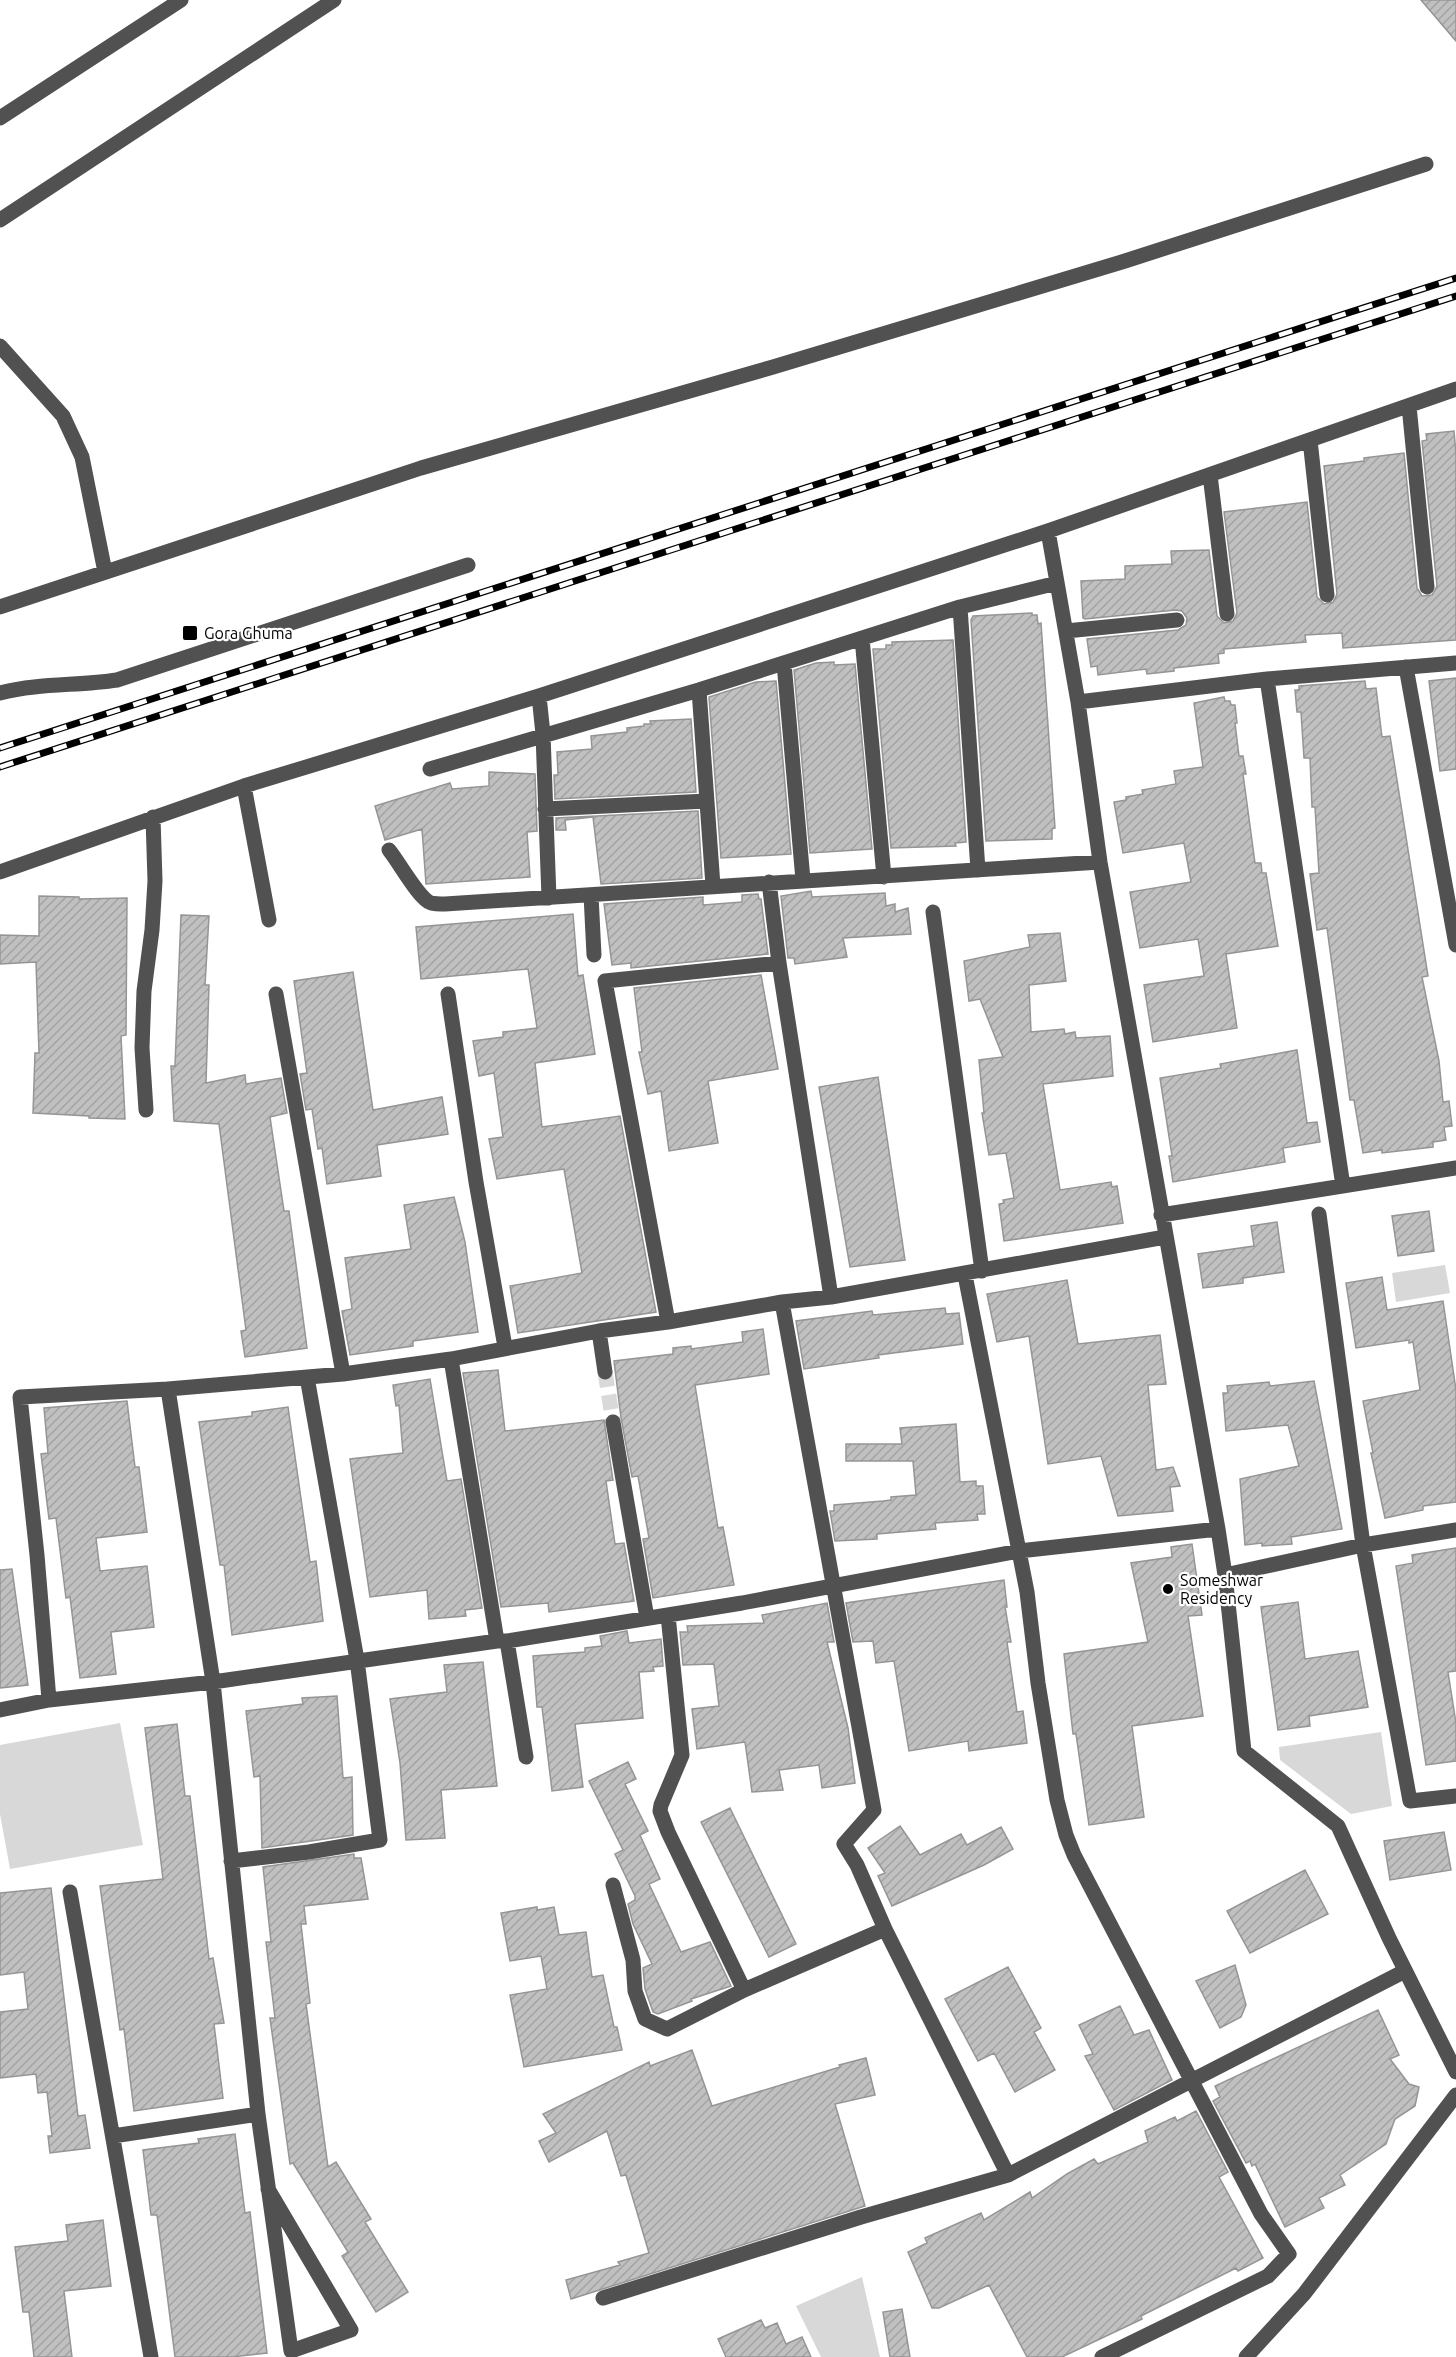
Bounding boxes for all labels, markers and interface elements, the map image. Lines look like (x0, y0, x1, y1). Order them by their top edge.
marker: Gora Ghuma (181, 624, 199, 642)
place label: Gora Ghuma (204, 624, 293, 642)
place label: Someshwar Residency (1180, 1571, 1263, 1607)
marker: Someshwar Residency (1161, 1582, 1175, 1596)

